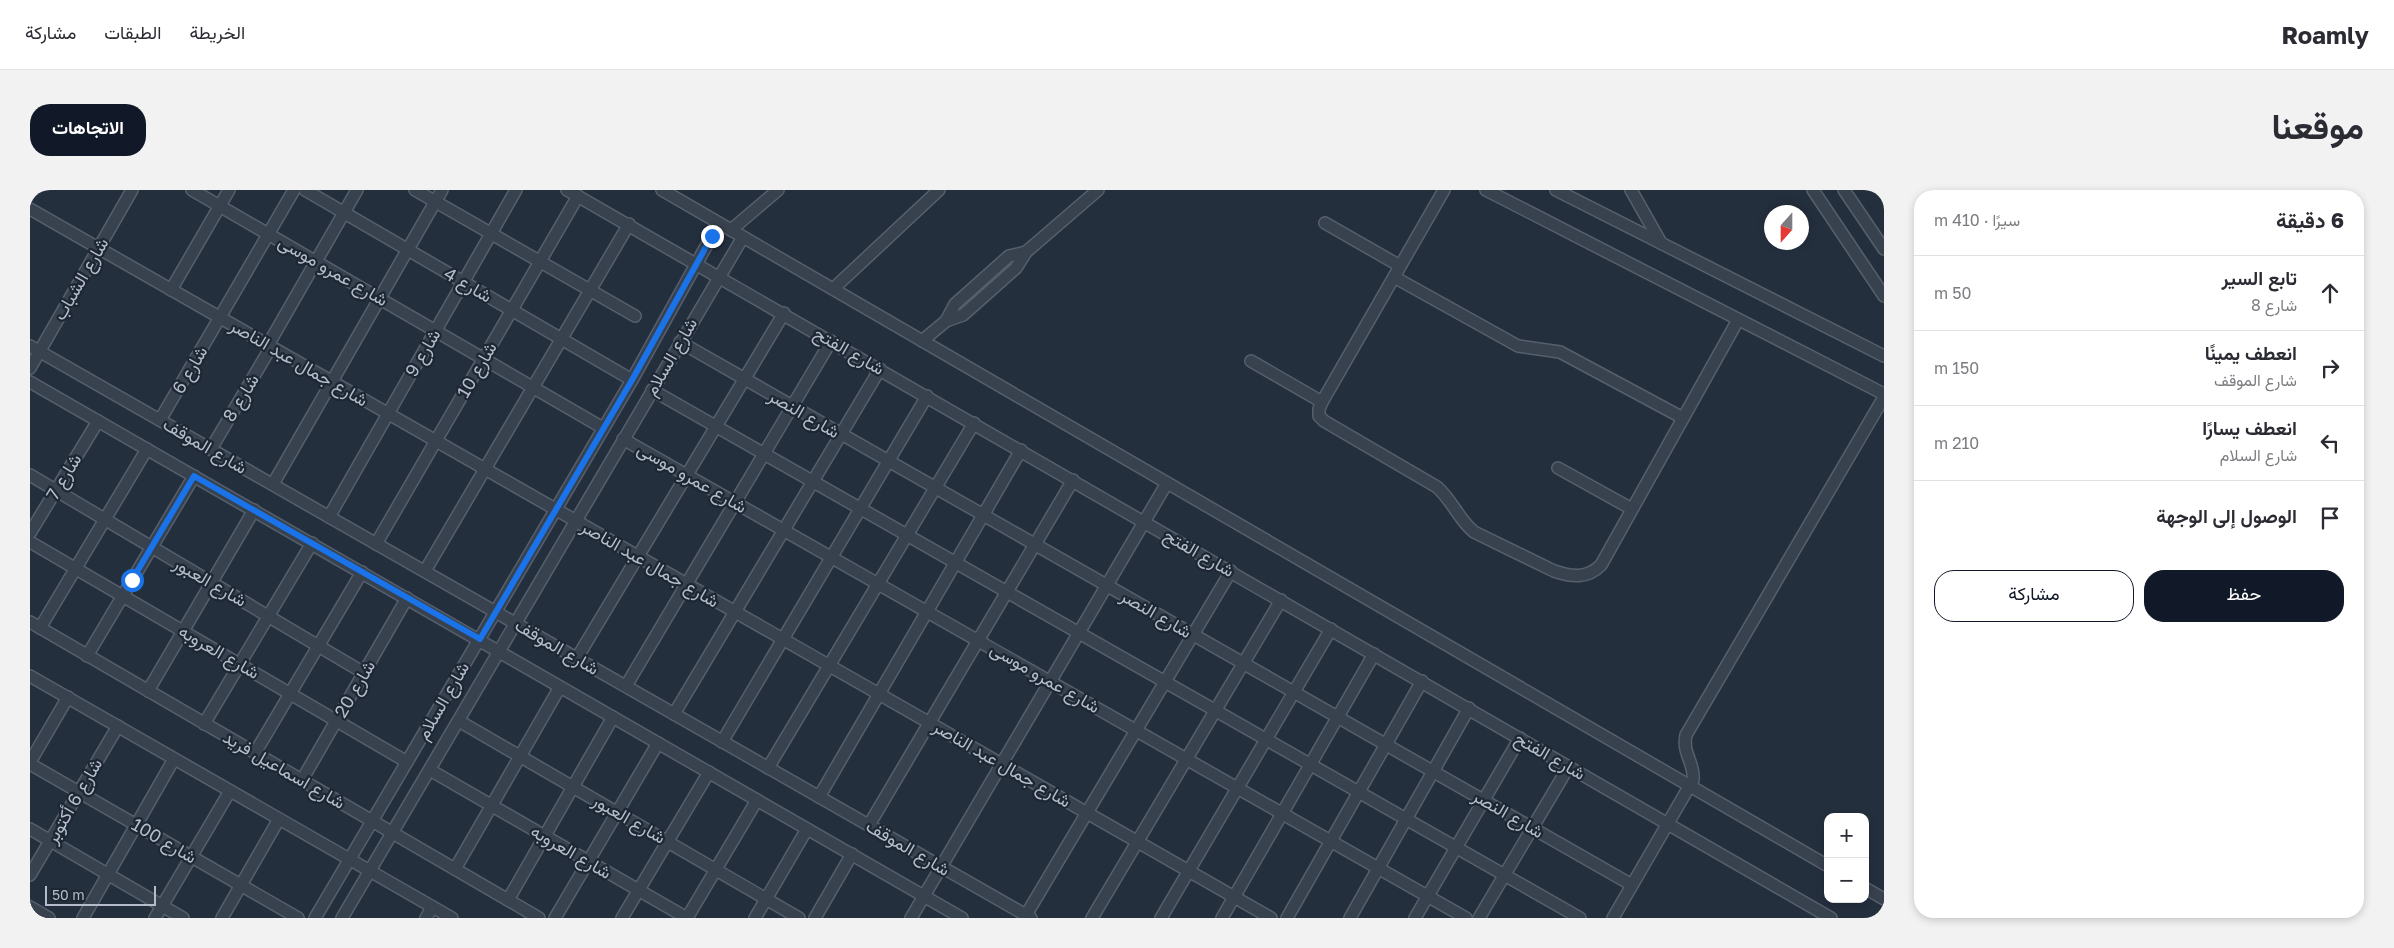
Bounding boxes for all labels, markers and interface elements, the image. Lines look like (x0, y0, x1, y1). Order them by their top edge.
text: Roamly (2281, 20, 2369, 49)
text: مشاركة (25, 21, 76, 43)
text: الطبقات (104, 21, 161, 43)
text: الخريطة (189, 21, 245, 43)
button: الاتجاهات (30, 104, 146, 156)
text: موقعنا (2271, 105, 2364, 147)
north arrow (1764, 205, 1809, 250)
text: 6 دقيقة (2276, 207, 2344, 233)
text: سيرًا · 410 m (1934, 210, 2020, 230)
route end (701, 225, 724, 248)
street label: شارع عمرو موسى (274, 230, 392, 312)
street label: شارع الشباب (48, 233, 114, 325)
street label: شارع 4 (440, 262, 496, 308)
text: تابع السير (2221, 266, 2297, 289)
icon: ahead (2316, 279, 2344, 307)
text: 50 m (1934, 283, 1971, 303)
text: شارع 8 (2251, 295, 2297, 315)
street label: شارع جمال عبد الناصر (225, 313, 372, 412)
street label: شارع السلام (639, 313, 703, 401)
street label: شارع الفتح (809, 321, 889, 381)
street label: شارع 9 (400, 325, 446, 381)
street label: شارع 10 (451, 338, 503, 402)
text: انعطف يمينًا (2205, 341, 2297, 364)
street label: شارع 6 (167, 342, 213, 398)
icon: right (2316, 354, 2344, 382)
text: 150 m (1934, 358, 1979, 378)
street label: شارع 8 (217, 370, 265, 426)
text: شارع الموقف (2214, 370, 2297, 390)
street label: شارع النصر (763, 383, 844, 444)
street label: شارع الموقف (159, 412, 251, 480)
text: انعطف يسارًا (2202, 416, 2297, 439)
icon: left (2316, 429, 2344, 457)
text: 210 m (1934, 433, 1979, 453)
street label: شارع عمرو موسى (633, 437, 751, 519)
text: شارع السلام (2220, 445, 2297, 465)
street label: شارع 7 (41, 449, 87, 505)
text: الوصول إلى الوجهة (2156, 504, 2297, 527)
icon: arrive (2316, 504, 2344, 532)
street label: شارع جمال عبد الناصر (576, 514, 723, 613)
street label: شارع الفتح (1159, 523, 1239, 583)
street label: شارع العبور (168, 551, 251, 613)
route start (121, 569, 144, 592)
button: مشاركة (1934, 570, 2134, 622)
button: حفظ (2144, 570, 2344, 622)
street label: شارع النصر (1115, 583, 1196, 644)
street label: شارع الموقف (511, 613, 603, 681)
street label: شارع العروبه (174, 619, 264, 685)
street label: شارع عمرو موسى (986, 637, 1104, 719)
street label: شارع 20 (329, 656, 381, 722)
street label: شارع السلام (411, 657, 475, 745)
street label: شارع جمال عبد الناصر (928, 714, 1075, 813)
street label: شارع اسماعيل فريد (218, 725, 350, 815)
street label: شارع الفتح (1510, 726, 1590, 786)
street label: شارع 6 أكتوبر (39, 754, 108, 849)
street label: شارع النصر (1467, 783, 1548, 844)
street label: شارع العبور (587, 788, 670, 850)
street label: شارع 100 (127, 813, 201, 869)
map controls (1824, 813, 1869, 903)
button: + (1824, 813, 1869, 858)
street label: شارع الموقف (862, 814, 954, 882)
street label: شارع العروبه (526, 819, 616, 885)
button: − (1824, 858, 1869, 903)
scale bar (45, 883, 156, 906)
text: 50 m (52, 886, 85, 903)

